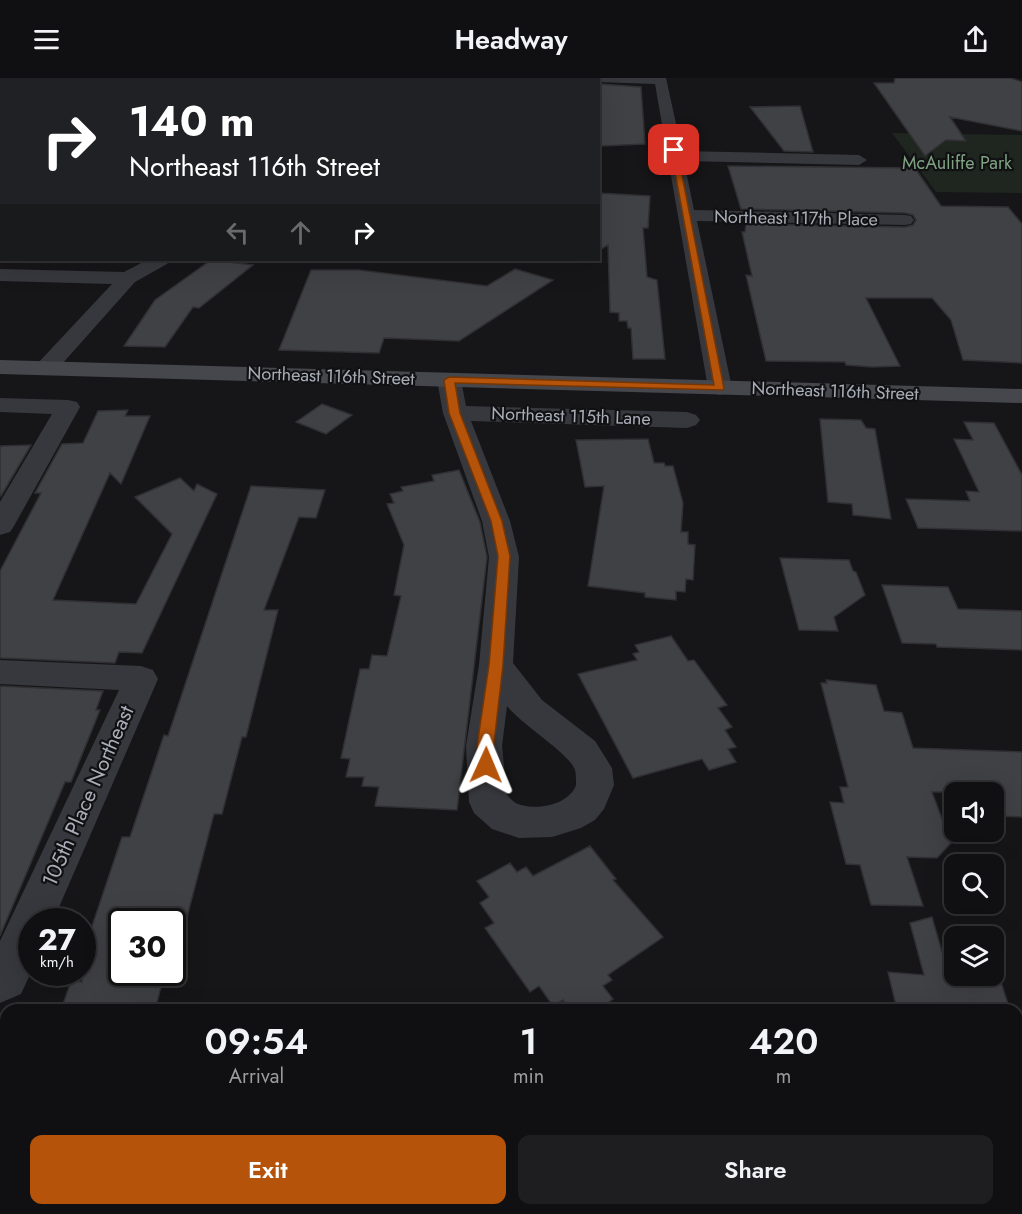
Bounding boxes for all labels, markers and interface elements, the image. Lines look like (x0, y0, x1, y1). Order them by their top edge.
text: Headway (454, 20, 568, 59)
icon: menu (30, 23, 63, 56)
icon: share (959, 23, 992, 56)
text: 140 m (129, 91, 255, 152)
icon: right (30, 102, 108, 180)
pin (648, 124, 699, 175)
icon: arrive (657, 133, 690, 166)
text: Northeast 116th Street (129, 147, 380, 186)
park label: McAuliffe Park (902, 150, 1012, 176)
street label: Northeast 117th Place (714, 204, 878, 232)
icon: left (221, 216, 254, 249)
icon: ahead (284, 216, 317, 249)
icon: right (347, 216, 380, 249)
street label: Northeast 116th Street (247, 360, 416, 392)
street label: Northeast 116th Street (751, 375, 920, 407)
street label: Northeast 115th Lane (491, 400, 651, 432)
street label: 105th Place Northeast (35, 701, 141, 891)
position arrow (454, 733, 518, 797)
map controls (944, 782, 1004, 986)
button: sound (944, 782, 1004, 842)
button: search (944, 854, 1004, 914)
speed limit sign: 30 (108, 908, 186, 986)
text: 27 (38, 918, 76, 961)
button: layers (944, 926, 1004, 986)
text: km/h (40, 951, 74, 973)
text: 09:54 (205, 1015, 308, 1067)
text: 1 (520, 1015, 537, 1067)
text: 420 (749, 1015, 818, 1067)
text: Arrival (229, 1062, 284, 1091)
text: min (513, 1062, 544, 1091)
text: m (776, 1062, 791, 1091)
button: Exit (30, 1135, 506, 1204)
button: Share (518, 1135, 993, 1204)

